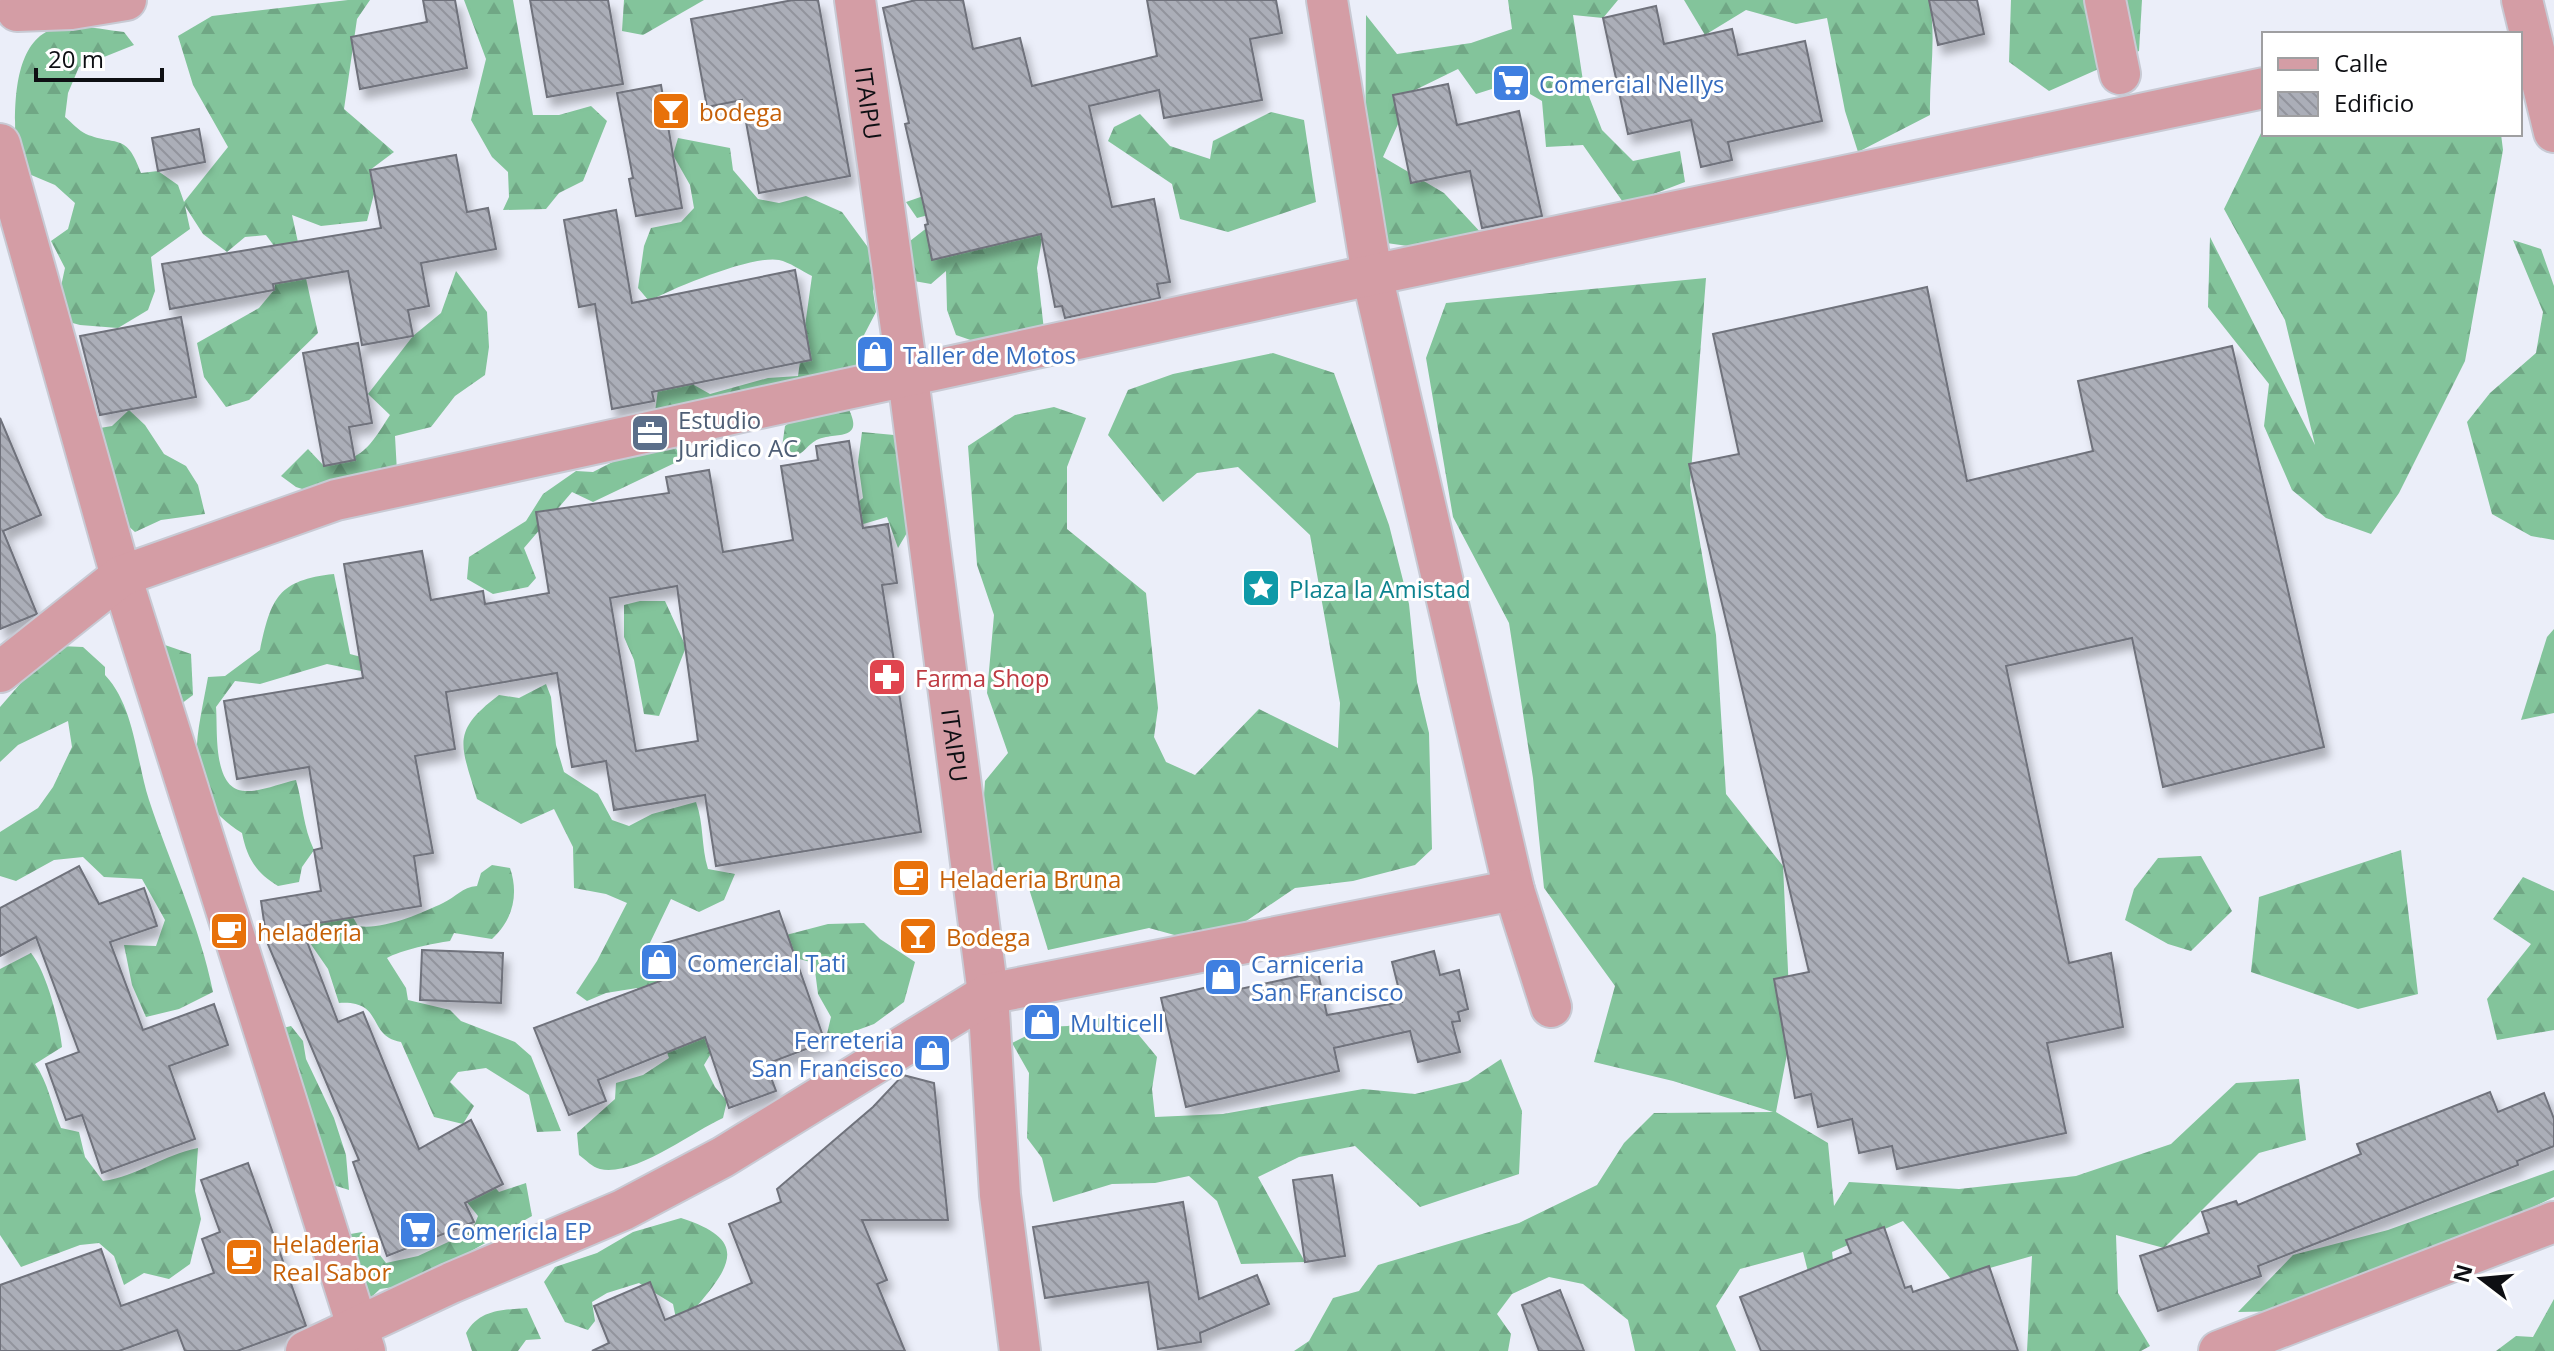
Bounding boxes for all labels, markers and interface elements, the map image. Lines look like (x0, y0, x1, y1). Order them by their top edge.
scale bar (36, 32, 162, 82)
legend (2262, 32, 2522, 136)
text: 20 m (48, 42, 104, 75)
text: Calle (2334, 46, 2388, 79)
supermarket icon: Comercial Nellys (1490, 62, 1532, 104)
street label: ITAIPU (848, 64, 891, 142)
place label: Comercial Nellys (1539, 67, 1724, 100)
text: Edificio (2334, 86, 2414, 119)
bar icon: bodega (650, 90, 692, 132)
place label: bodega (699, 95, 783, 128)
shop icon: Taller de Motos (854, 333, 896, 375)
place label: Taller de Motos (903, 338, 1076, 371)
place label: Estudio Juridico AC (676, 403, 798, 464)
office icon: Estudio Juridico AC (629, 412, 671, 454)
place icon: Plaza la Amistad (1240, 567, 1282, 609)
place label: Plaza la Amistad (1289, 572, 1471, 605)
pharmacy icon: Farma Shop (866, 656, 908, 698)
place label: Farma Shop (915, 661, 1049, 694)
street label: ITAIPU (935, 707, 977, 784)
cafe icon: Heladeria Bruna (890, 857, 932, 899)
place label: Heladeria Bruna (939, 862, 1121, 895)
cafe icon: heladeria (208, 910, 250, 952)
place label: heladeria (257, 915, 362, 948)
bar icon: Bodega (897, 915, 939, 957)
place label: Bodega (946, 920, 1030, 953)
shop icon: Comercial Tati (638, 941, 680, 983)
place label: Comercial Tati (687, 946, 846, 979)
place label: Carniceria San Francisco (1251, 947, 1404, 1008)
shop icon: Carniceria San Francisco (1202, 956, 1244, 998)
shop icon: Multicell (1021, 1001, 1063, 1043)
place label: Multicell (1070, 1006, 1164, 1039)
place label: Ferreteria San Francisco (751, 1023, 904, 1084)
shop icon: Ferreteria San Francisco (911, 1032, 953, 1074)
supermarket icon: Comericla EP (397, 1209, 439, 1251)
place label: Comericla EP (446, 1214, 592, 1247)
place label: Heladeria Real Sabor (272, 1227, 392, 1288)
cafe icon: Heladeria Real Sabor (223, 1236, 265, 1278)
north arrow (2442, 1239, 2522, 1319)
text: N (2445, 1260, 2479, 1286)

